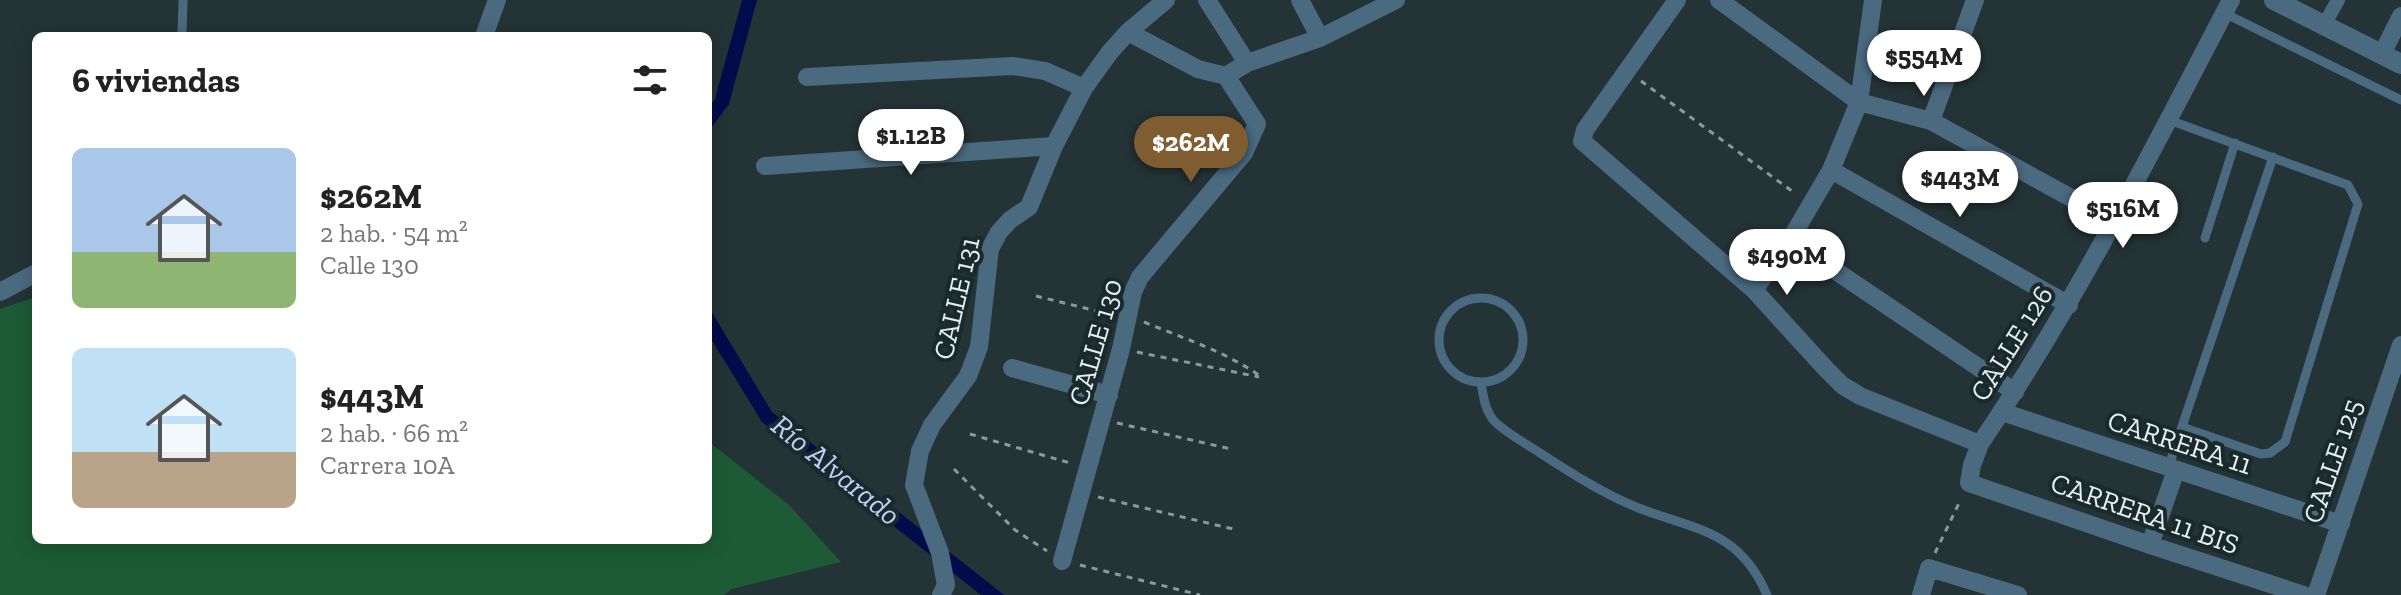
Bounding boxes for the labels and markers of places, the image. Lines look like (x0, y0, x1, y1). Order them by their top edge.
pin: $554M (1868, 30, 1980, 98)
pin: $1.12B (846, 109, 976, 177)
pin: $262M (1135, 116, 1247, 184)
pin: $443M (1904, 151, 2016, 219)
pin: $516M (2067, 182, 2179, 250)
pin: $490M (1731, 229, 1843, 297)

